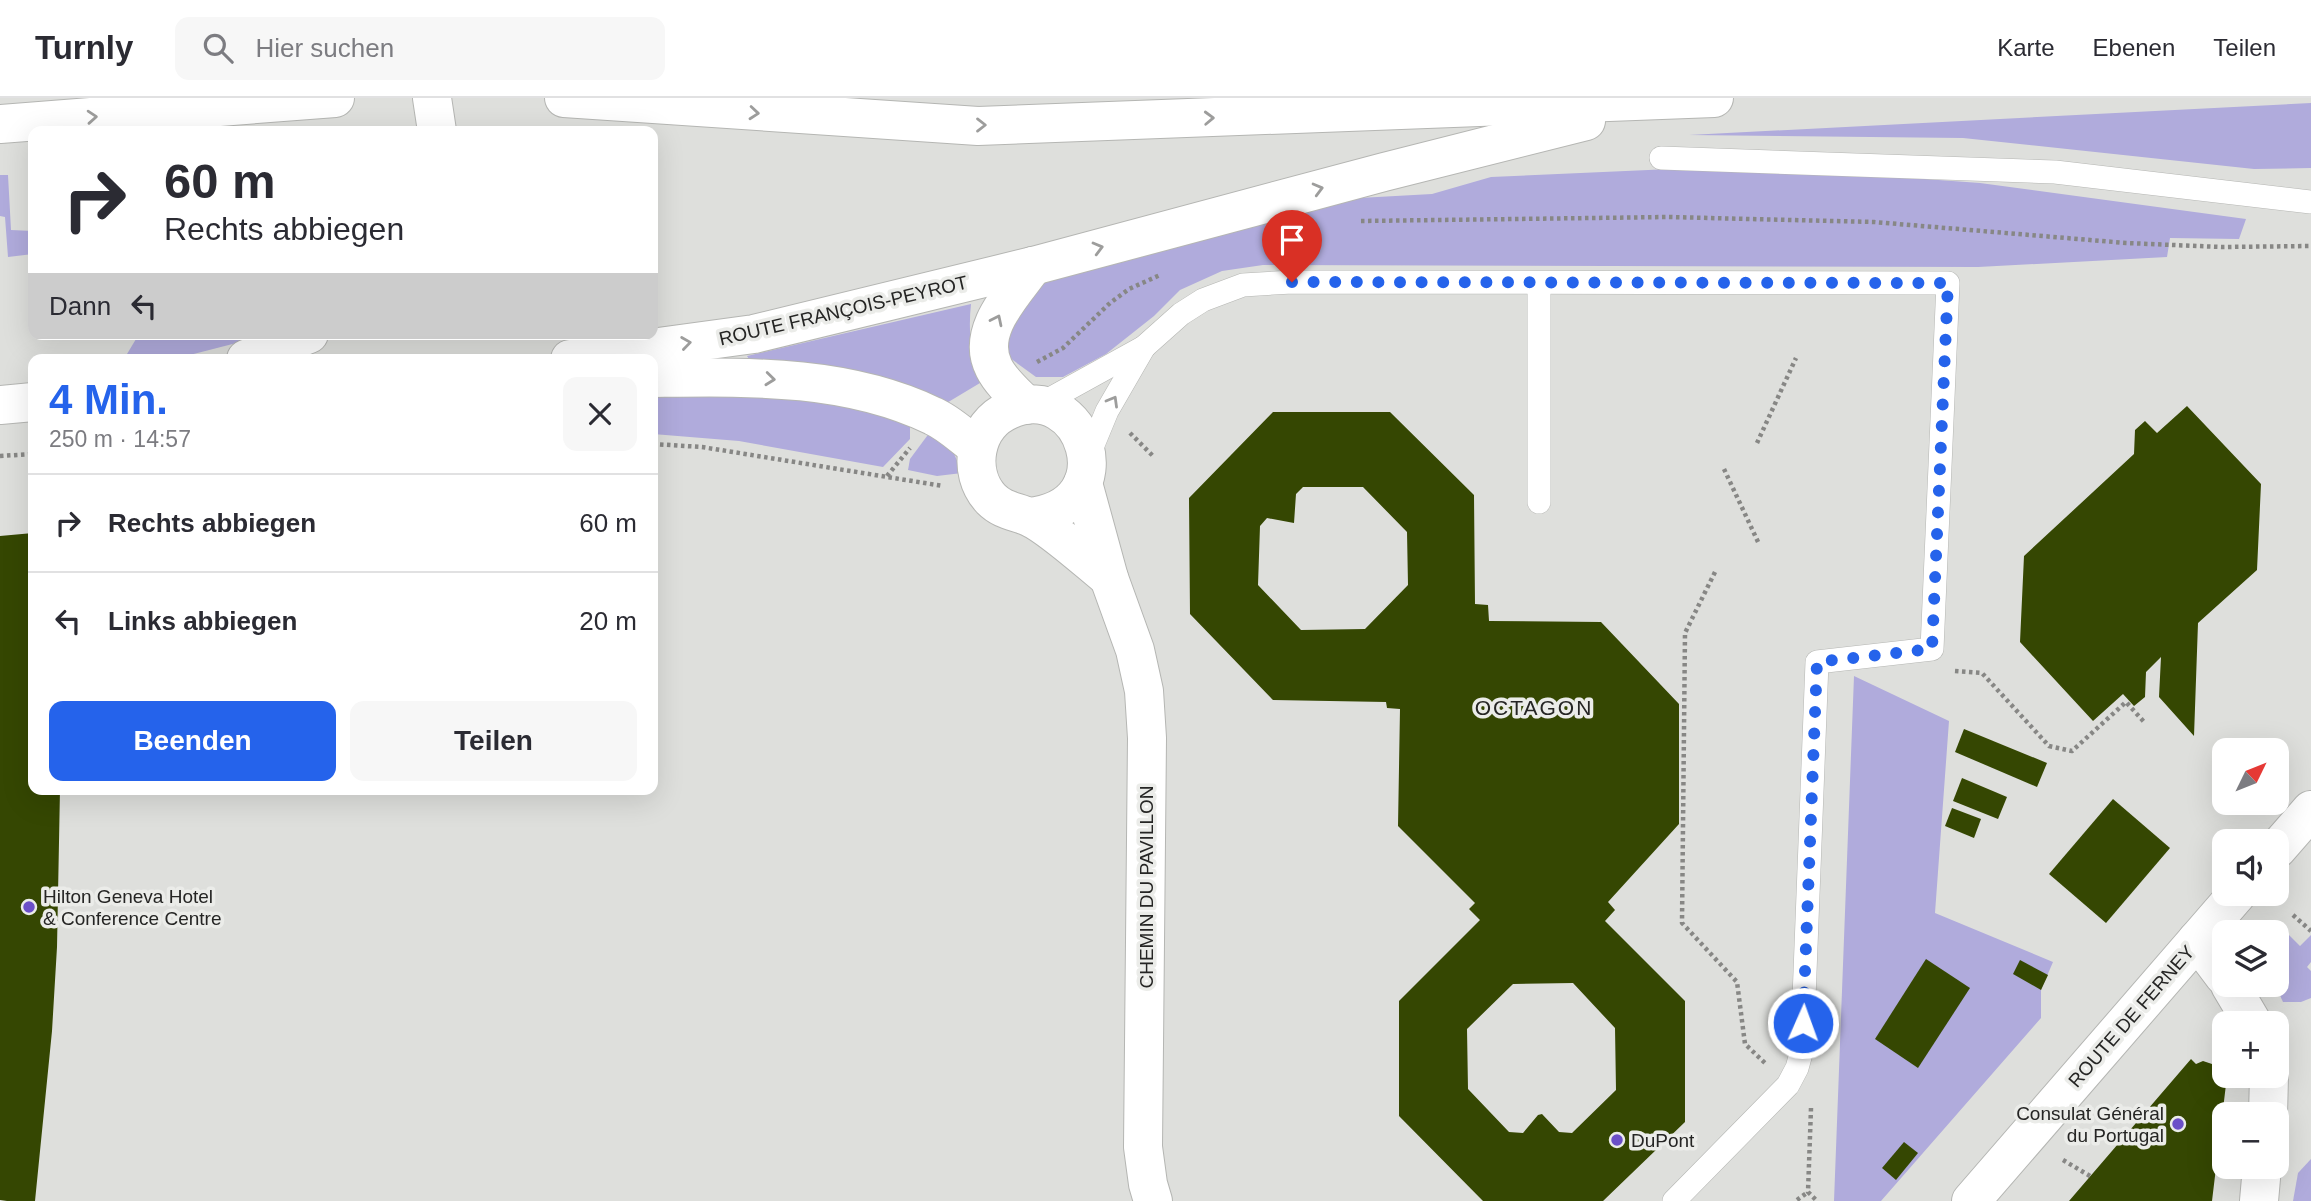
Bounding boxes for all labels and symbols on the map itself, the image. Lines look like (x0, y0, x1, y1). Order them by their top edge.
one-way arrow (749, 105, 760, 120)
one-way arrow (87, 110, 98, 125)
one-way arrow (1203, 111, 1214, 126)
one-way arrow (976, 117, 987, 133)
one-way arrow (1312, 183, 1324, 197)
pin (1262, 210, 1322, 282)
one-way arrow (1092, 242, 1104, 257)
street label: ROUTE FRANÇOIS-PEYROT (717, 272, 970, 349)
one-way arrow (988, 315, 1002, 327)
one-way arrow (680, 336, 692, 351)
one-way arrow (764, 371, 776, 386)
one-way arrow (1105, 395, 1118, 408)
district label: OCTAGON (1475, 696, 1593, 719)
north arrow (2212, 738, 2289, 816)
street label: CHEMIN DU PAVILLON (1136, 785, 1157, 989)
place label: Hilton Geneva Hotel & Conference Centre (43, 886, 222, 929)
marker: Hilton Geneva Hotel & Conference Centre (21, 899, 37, 915)
street label: ROUTE DE FERNEY (2064, 941, 2199, 1091)
position arrow (1766, 986, 1840, 1060)
place label: Consulat Général du Portugal (2016, 1103, 2164, 1146)
marker: Consulat Général du Portugal (2170, 1116, 2186, 1132)
place label: DuPont (1631, 1130, 1695, 1151)
marker: DuPont (1609, 1132, 1625, 1148)

